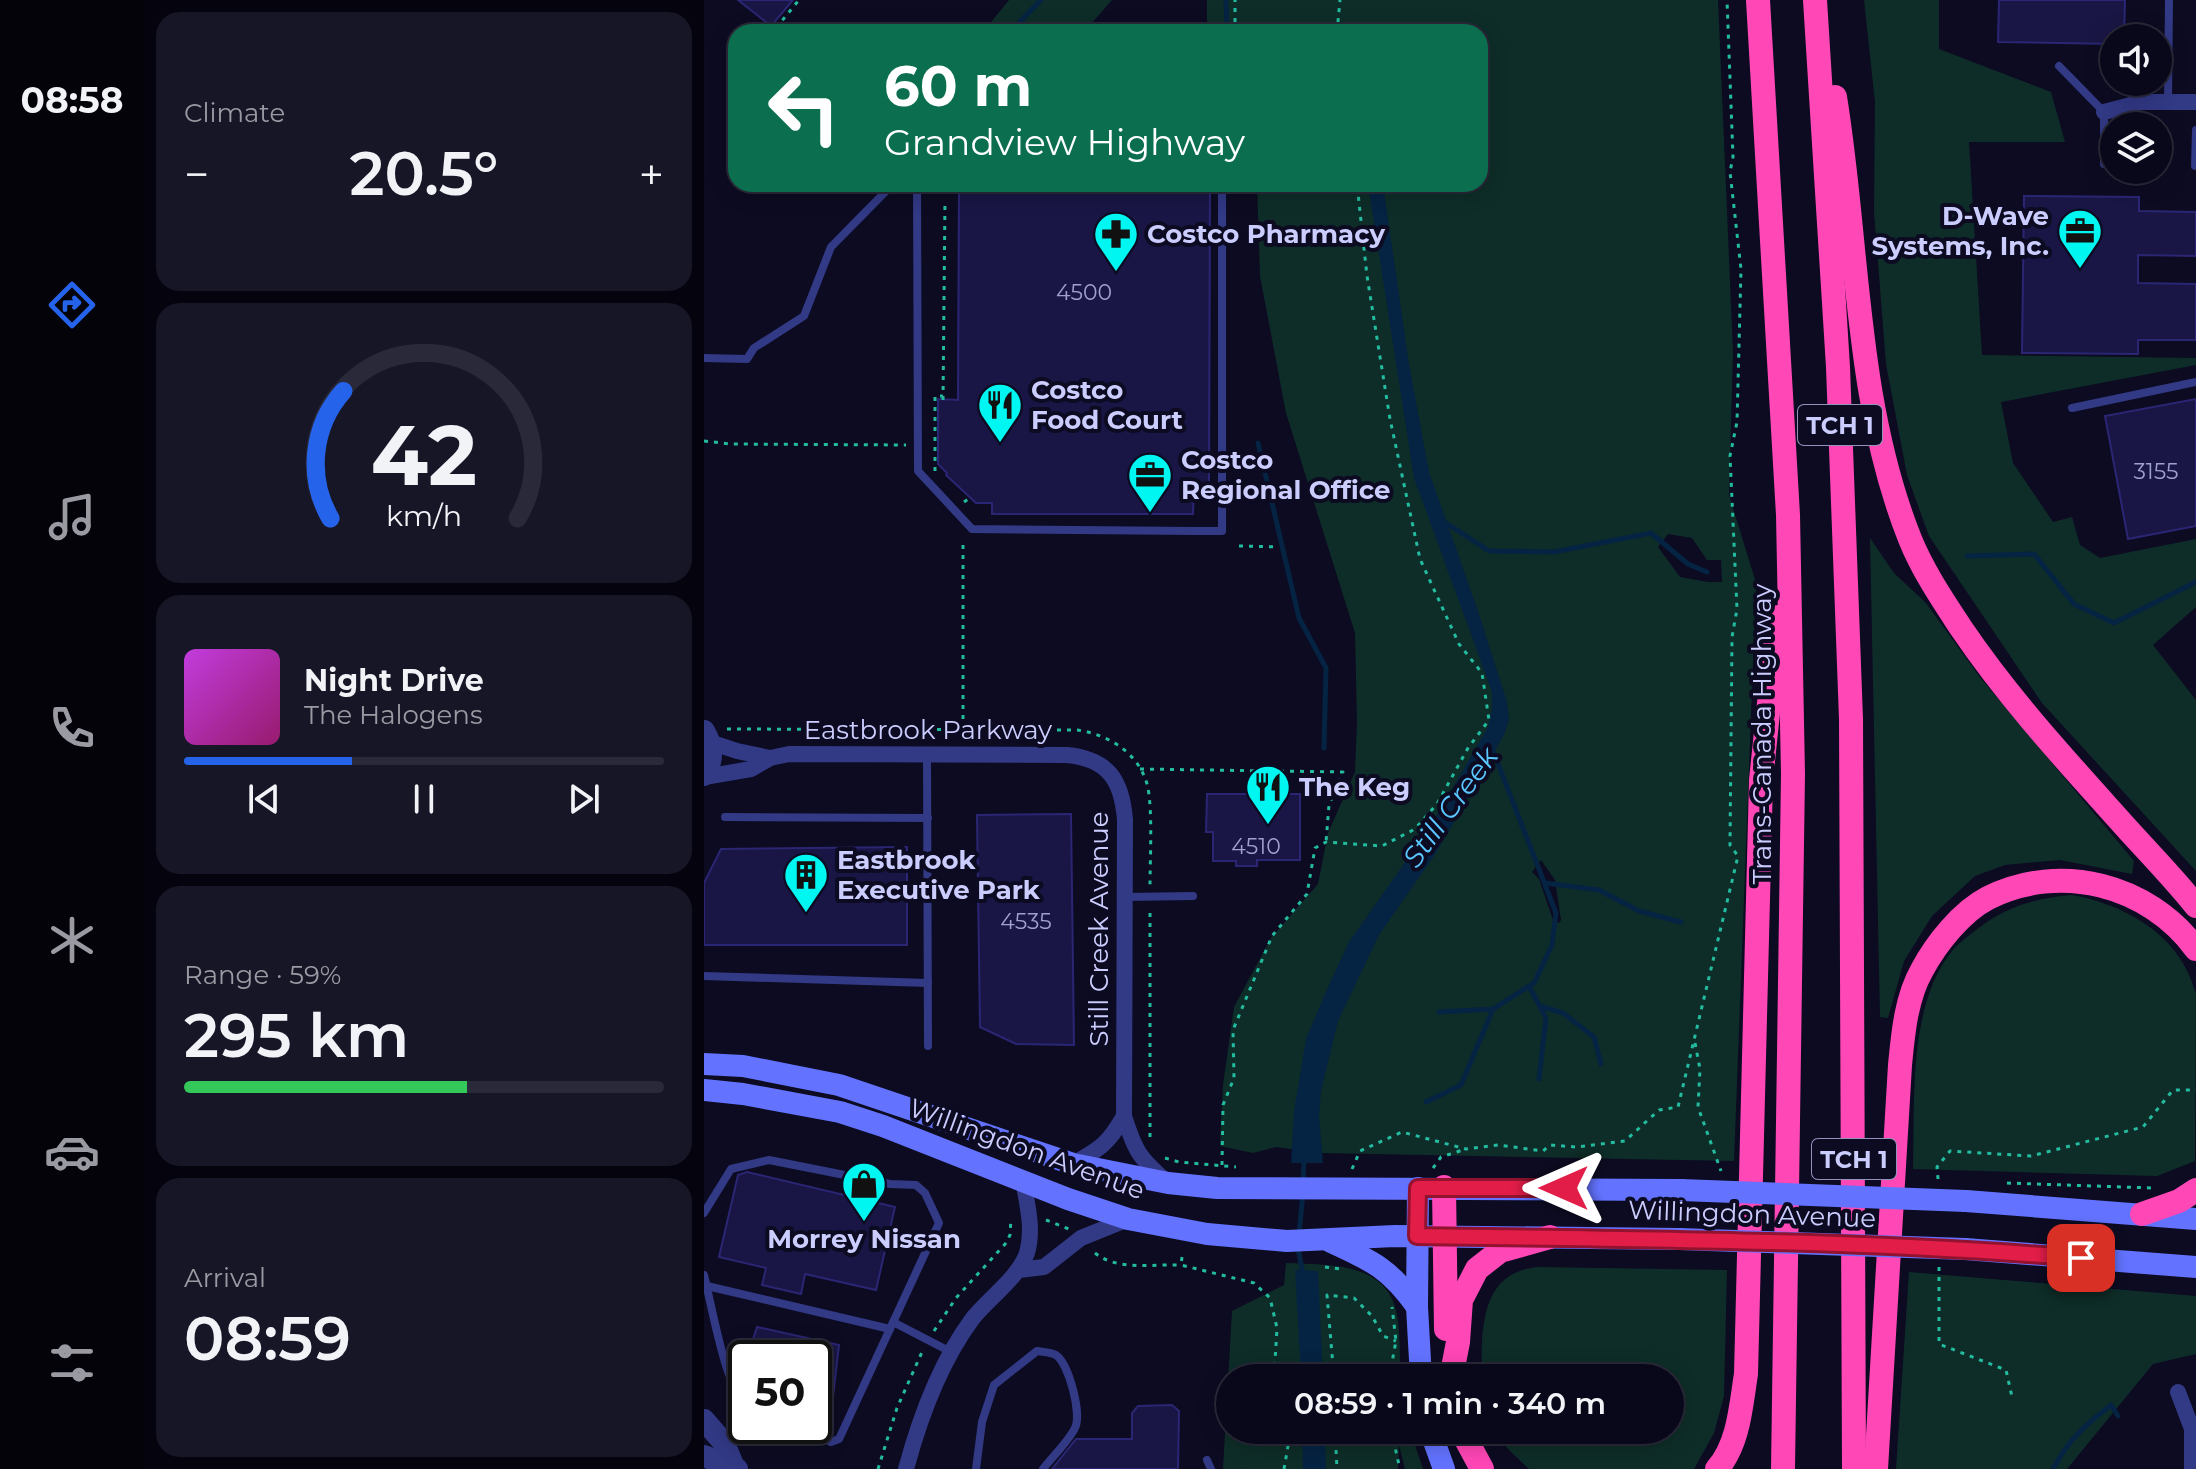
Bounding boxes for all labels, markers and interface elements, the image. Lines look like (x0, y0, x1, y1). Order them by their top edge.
map controls (2100, 24, 2172, 184)
button: sound (2100, 24, 2172, 96)
text: 60 m (884, 52, 1032, 120)
icon: left (752, 56, 856, 160)
text: 08:58 (21, 78, 123, 122)
text: Climate (184, 97, 285, 129)
button: layers (2100, 112, 2172, 184)
text: Grandview Highway (884, 120, 1245, 164)
text: 20.5° (350, 137, 498, 210)
text: − (184, 147, 209, 201)
text: + (639, 147, 664, 201)
place label: D-Wave Systems, Inc. (1871, 200, 2049, 262)
office icon: D-Wave Systems, Inc. (2056, 207, 2104, 270)
pharmacy icon: Costco Pharmacy (1092, 210, 1140, 273)
place label: Costco Pharmacy (1147, 218, 1386, 250)
icon: directions (44, 277, 100, 333)
house number: 4500 (1056, 279, 1112, 306)
place label: Costco Food Court (1031, 374, 1183, 436)
restaurant icon: Costco Food Court (976, 381, 1024, 444)
text: 42 (371, 404, 477, 506)
road number: TCH 1 (1798, 405, 1882, 445)
place label: Costco Regional Office (1181, 444, 1390, 506)
office icon: Costco Regional Office (1126, 451, 1174, 514)
house number: 3155 (2133, 458, 2179, 485)
icon: music (44, 489, 100, 545)
text: km/h (386, 498, 462, 533)
street label: Trans-Canada Highway (1746, 583, 1778, 884)
text: Night Drive (304, 662, 484, 699)
text: The Halogens (304, 699, 483, 731)
icon: phone (44, 700, 100, 756)
street label: Eastbrook Parkway (804, 714, 1053, 746)
water label: Still Creek (1395, 739, 1506, 874)
restaurant icon: The Keg (1244, 763, 1292, 826)
place label: The Keg (1299, 771, 1410, 803)
icon: previous (242, 777, 286, 821)
icon: pause (402, 777, 446, 821)
icon: next (562, 777, 606, 821)
street label: Still Creek Avenue (1083, 812, 1115, 1046)
house number: 4510 (1231, 833, 1281, 860)
place label: Eastbrook Executive Park (837, 844, 1041, 906)
building icon: Eastbrook Executive Park (782, 851, 830, 914)
house number: 4535 (1000, 908, 1052, 935)
icon: climate (44, 912, 100, 968)
text: Range · 59% (184, 959, 341, 991)
text: 295 km (184, 999, 409, 1072)
street label: Willingdon Avenue (905, 1092, 1149, 1206)
icon: car (44, 1124, 100, 1180)
road number: TCH 1 (1812, 1139, 1896, 1179)
position arrow (1522, 1146, 1606, 1230)
shop icon: Morrey Nissan (840, 1160, 888, 1223)
street label: Willingdon Avenue (1627, 1194, 1877, 1234)
place label: Morrey Nissan (767, 1223, 961, 1255)
pin (2047, 1224, 2115, 1292)
icon: arrive (2059, 1236, 2103, 1280)
text: Arrival (184, 1262, 266, 1294)
text: 08:59 (184, 1302, 351, 1375)
icon: filters (44, 1335, 100, 1391)
speed limit sign: 50 (728, 1340, 832, 1444)
text: 08:59 · 1 min · 340 m (1294, 1385, 1606, 1422)

